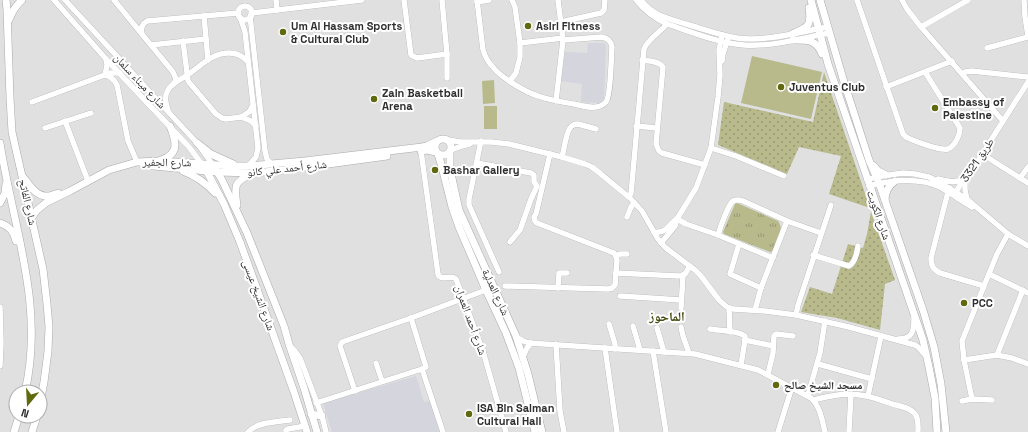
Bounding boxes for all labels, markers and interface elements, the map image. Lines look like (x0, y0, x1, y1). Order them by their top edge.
place label: Um Al Hassam Sports & Cultural Club (291, 19, 402, 46)
place label: Asiri Fitness (536, 19, 600, 33)
marker: Asiri Fitness (523, 21, 533, 31)
marker: Um Al Hassam Sports & Cultural Club (278, 27, 288, 37)
street label: شارع ميناء سلمان (111, 51, 169, 111)
place label: Juventus Club (789, 80, 865, 94)
marker: Juventus Club (776, 82, 786, 92)
place label: Zain Basketball Arena (382, 86, 463, 113)
marker: Zain Basketball Arena (369, 94, 379, 104)
place label: Embassy of Palestine (943, 95, 1004, 122)
marker: Embassy of Palestine (930, 103, 940, 113)
street label: طريق 3321 (957, 135, 997, 185)
street label: شارع الجفير (142, 155, 191, 169)
street label: شارع أحمد علي كانو (246, 157, 328, 181)
place label: Bashar Gallery (443, 163, 520, 177)
marker: Bashar Gallery (430, 165, 440, 175)
street label: شارع الفاتح (16, 178, 40, 226)
street label: شارع الكويت (864, 188, 894, 242)
street label: شارع الشيخ عيسى (240, 258, 278, 332)
street label: شارع العدلية (479, 267, 513, 317)
street label: شارع أحمد العمران (452, 283, 490, 357)
place label: PCC (972, 296, 993, 310)
marker: PCC (959, 298, 969, 308)
district label: الماحوز (648, 308, 685, 325)
place label: مسجد الشيخ صالح (784, 378, 862, 393)
marker: مسجد الشيخ صالح (771, 380, 781, 390)
north arrow (8, 384, 48, 424)
place label: ISA Bin Salman Cultural Hall (477, 401, 555, 428)
text: N (19, 406, 31, 421)
marker: ISA Bin Salman Cultural Hall (464, 409, 474, 419)

